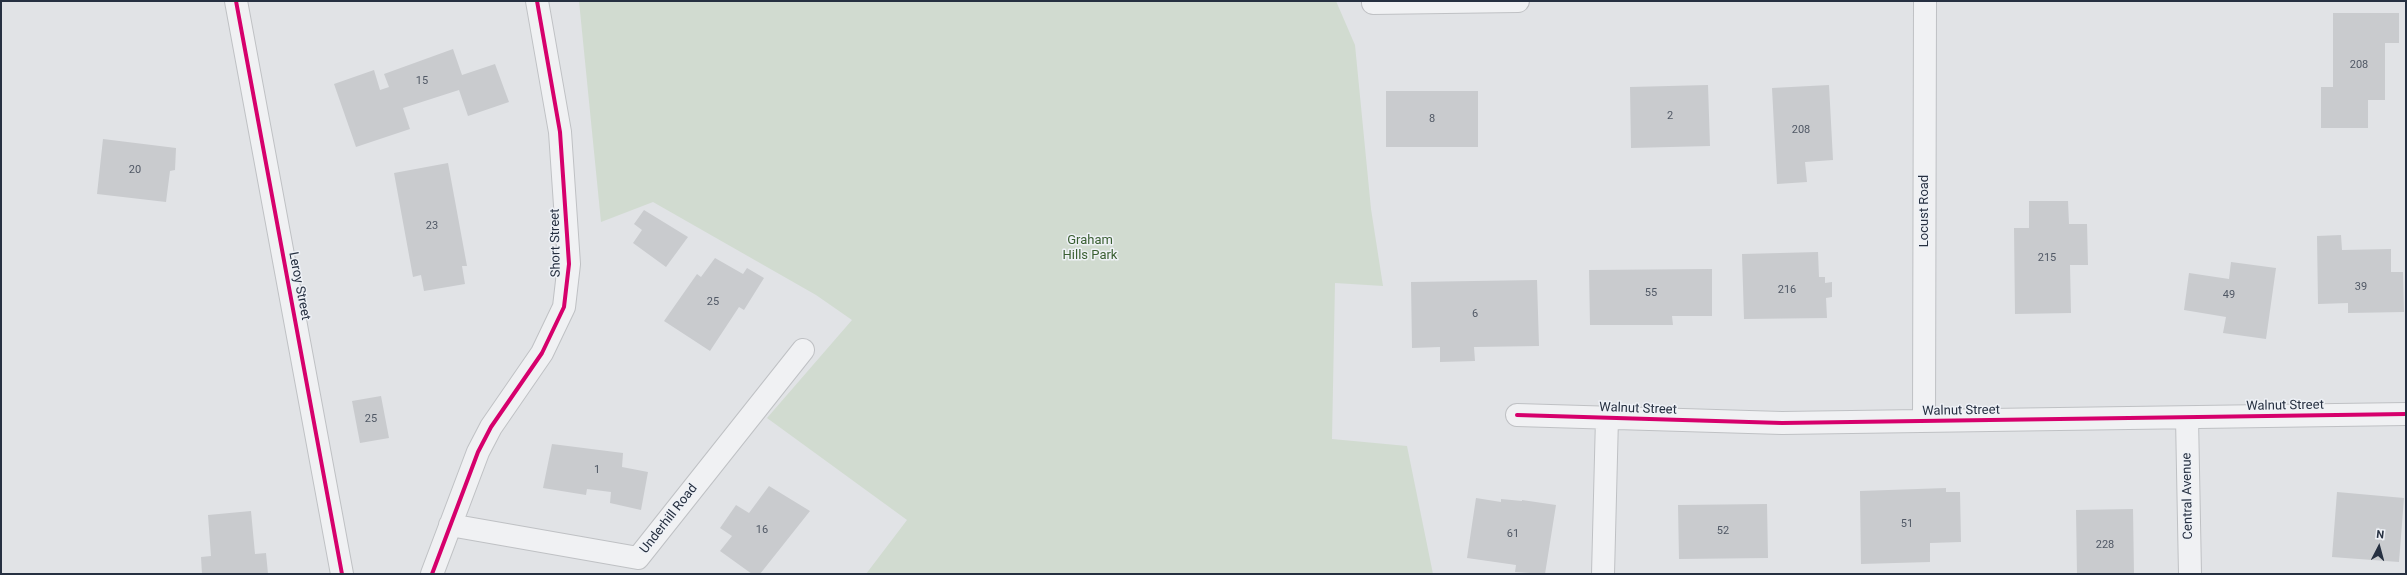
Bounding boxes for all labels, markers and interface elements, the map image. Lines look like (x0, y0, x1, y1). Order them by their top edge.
house number: 208 (2350, 58, 2368, 72)
house number: 15 (416, 74, 428, 88)
house number: 2 (1667, 109, 1673, 123)
house number: 8 (1429, 112, 1435, 126)
house number: 208 (1792, 123, 1810, 137)
house number: 20 (129, 163, 141, 177)
street label: Locust Road (1917, 175, 1933, 247)
street label: Short Street (548, 208, 564, 278)
house number: 23 (426, 219, 438, 233)
park label: Graham Hills Park (1063, 233, 1117, 264)
street label: Leroy Street (285, 251, 313, 321)
house number: 215 (2038, 251, 2056, 265)
house number: 39 (2355, 280, 2367, 294)
house number: 216 (1778, 283, 1796, 297)
house number: 55 (1645, 286, 1657, 300)
house number: 49 (2223, 288, 2235, 302)
house number: 25 (707, 295, 719, 309)
house number: 6 (1472, 307, 1478, 321)
street label: Walnut Street (2246, 398, 2324, 414)
street label: Walnut Street (1599, 400, 1677, 418)
street label: Walnut Street (1922, 403, 2000, 419)
house number: 25 (365, 412, 377, 426)
street label: Central Avenue (2179, 452, 2197, 540)
house number: 1 (594, 463, 600, 477)
street label: Underhill Road (637, 481, 701, 557)
house number: 51 (1901, 517, 1913, 531)
house number: 16 (756, 523, 768, 537)
house number: 52 (1717, 524, 1729, 538)
house number: 61 (1507, 527, 1519, 541)
north arrow (2359, 527, 2399, 567)
text: N (2376, 528, 2385, 541)
house number: 228 (2096, 538, 2114, 552)

